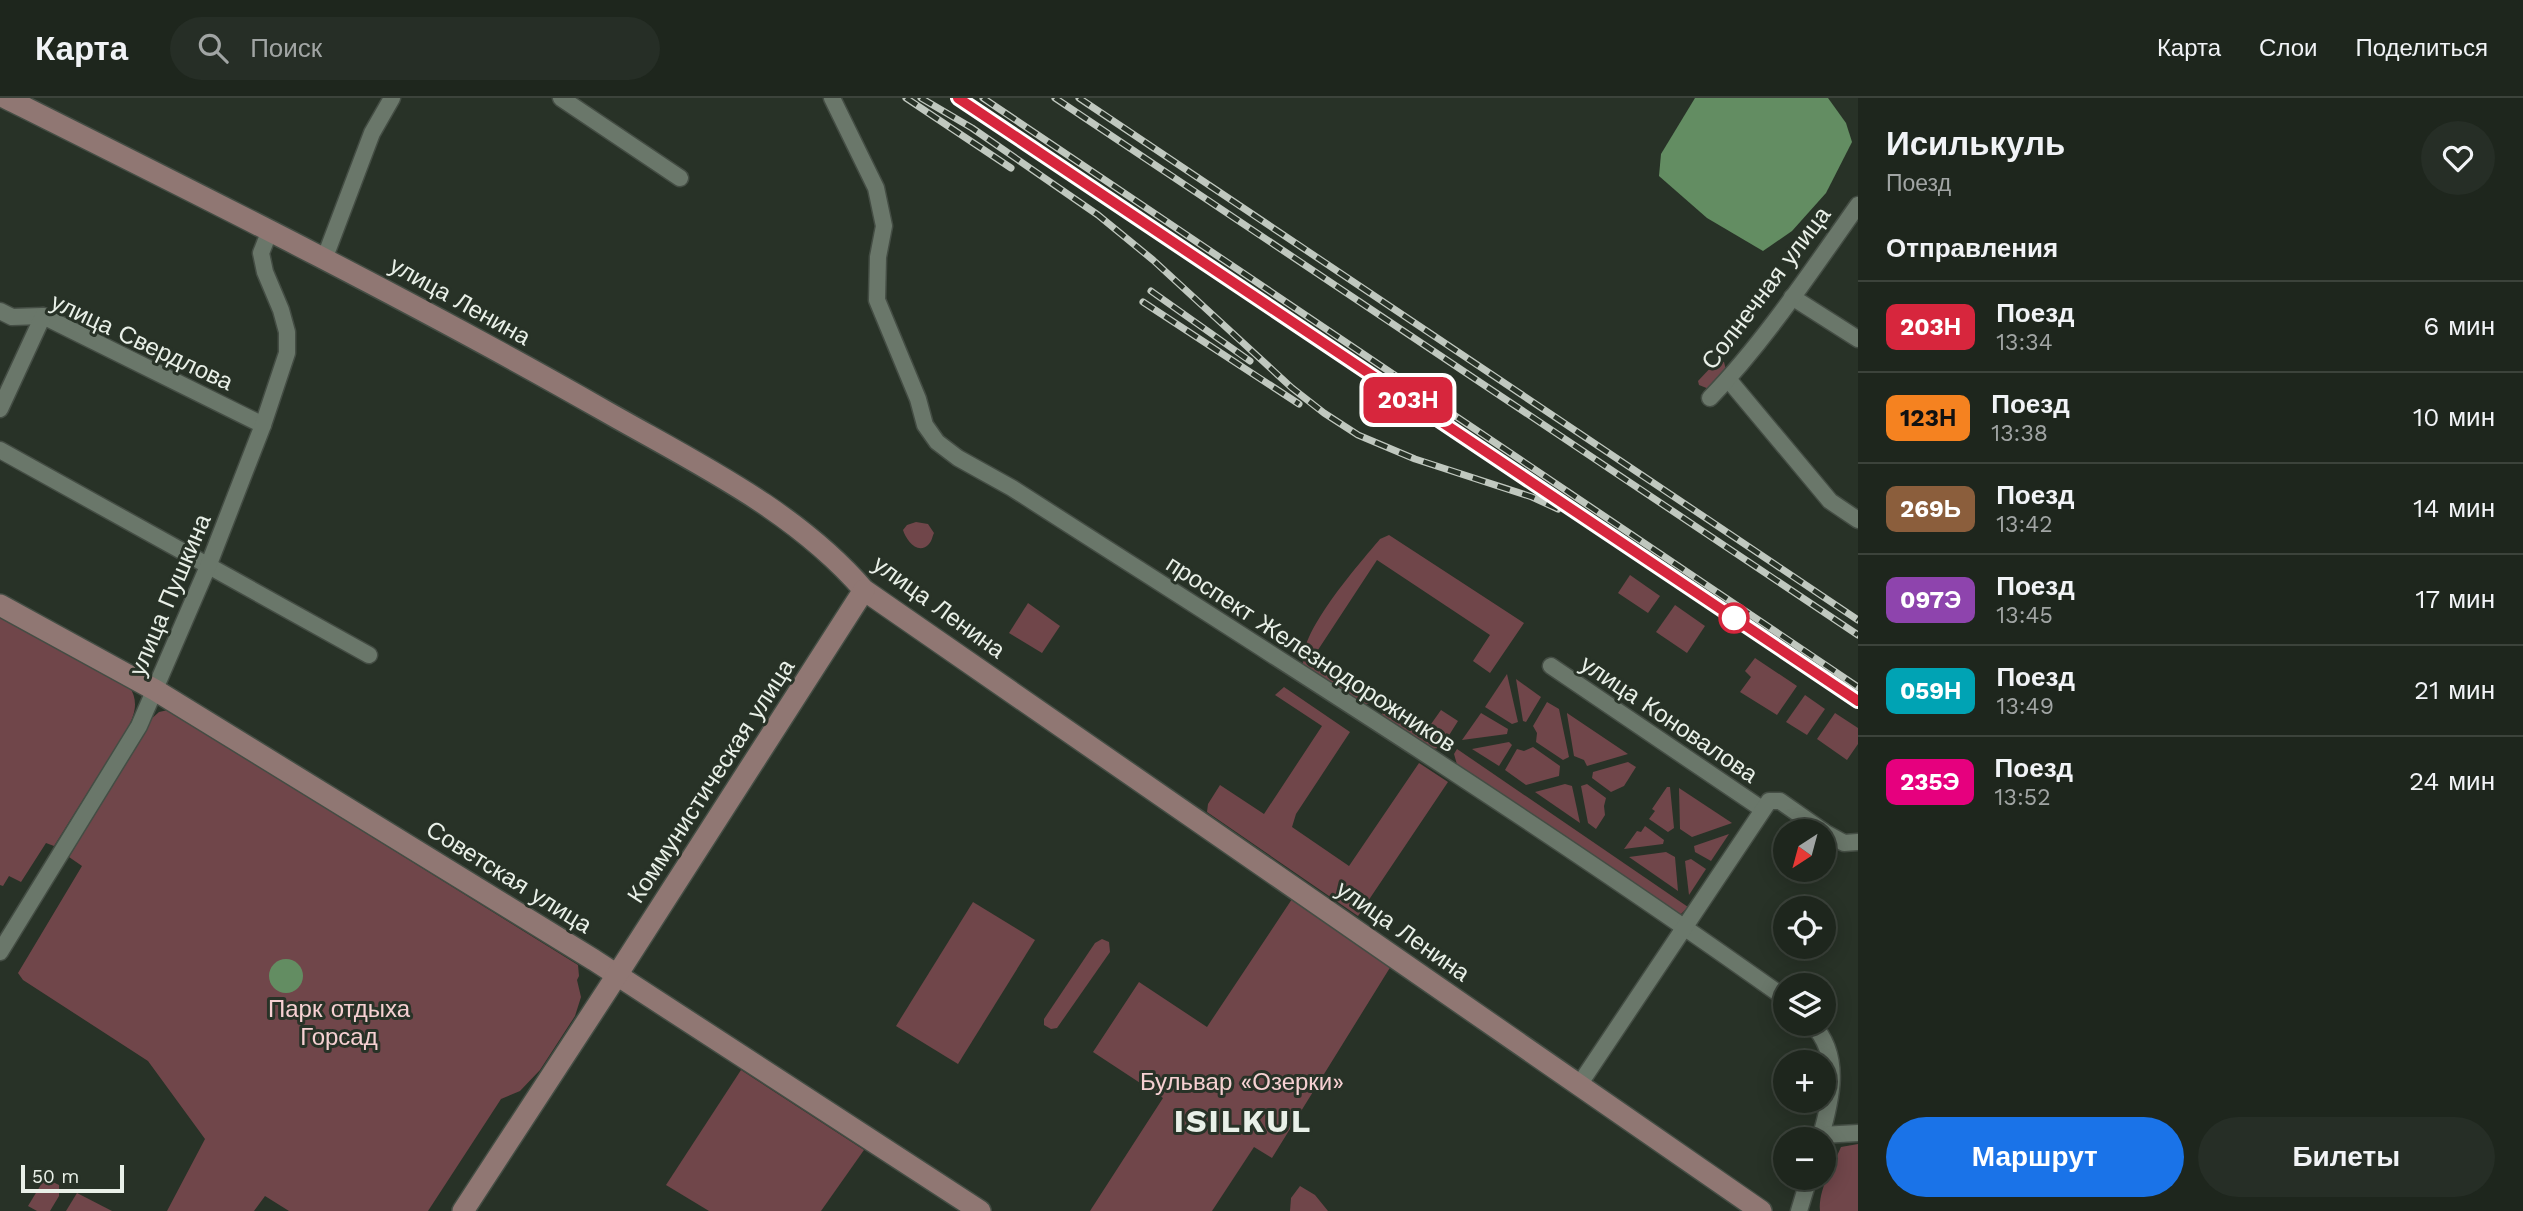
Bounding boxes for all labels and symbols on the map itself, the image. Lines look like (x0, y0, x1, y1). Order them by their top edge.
street label: Солнечная улица (1696, 201, 1837, 375)
street label: улица Ленина (385, 251, 536, 351)
street label: улица Свердлова (47, 288, 238, 397)
line badge: 203Н (1359, 377, 1457, 423)
street label: улица Пушкина (123, 509, 217, 680)
street label: улица Ленина (867, 550, 1011, 665)
street label: проспект Железнодорожников (1161, 550, 1461, 758)
unlabelled marker (1719, 603, 1749, 633)
street label: улица Коновалова (1575, 649, 1763, 789)
street label: Коммунистическая улица (622, 653, 801, 908)
street label: Советская улица (421, 815, 598, 940)
north arrow (1773, 819, 1836, 882)
street label: улица Ленина (1331, 875, 1476, 988)
park label: Парк отдыха Горсад (268, 995, 411, 1051)
park label: Бульвар «Озерки» (1140, 1068, 1344, 1096)
district label: ISILKUL (1174, 1102, 1312, 1140)
scale bar (21, 1162, 124, 1194)

